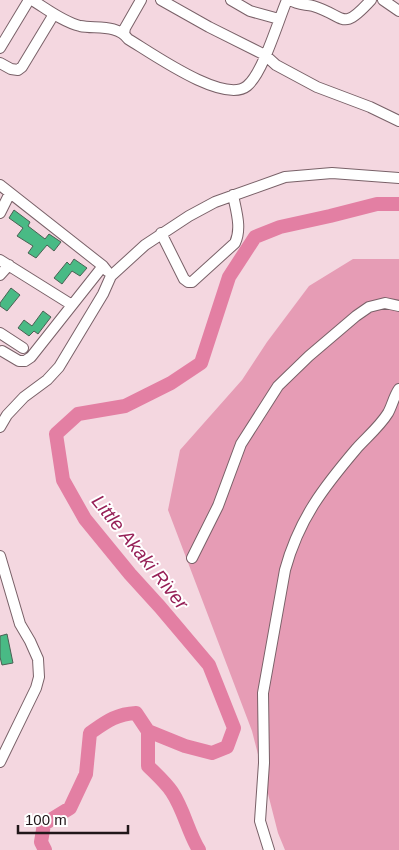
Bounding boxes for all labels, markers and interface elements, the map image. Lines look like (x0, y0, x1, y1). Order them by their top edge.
water label: Little Akaki River (88, 491, 193, 614)
scale bar (18, 802, 128, 834)
text: 100 m (25, 811, 67, 828)

